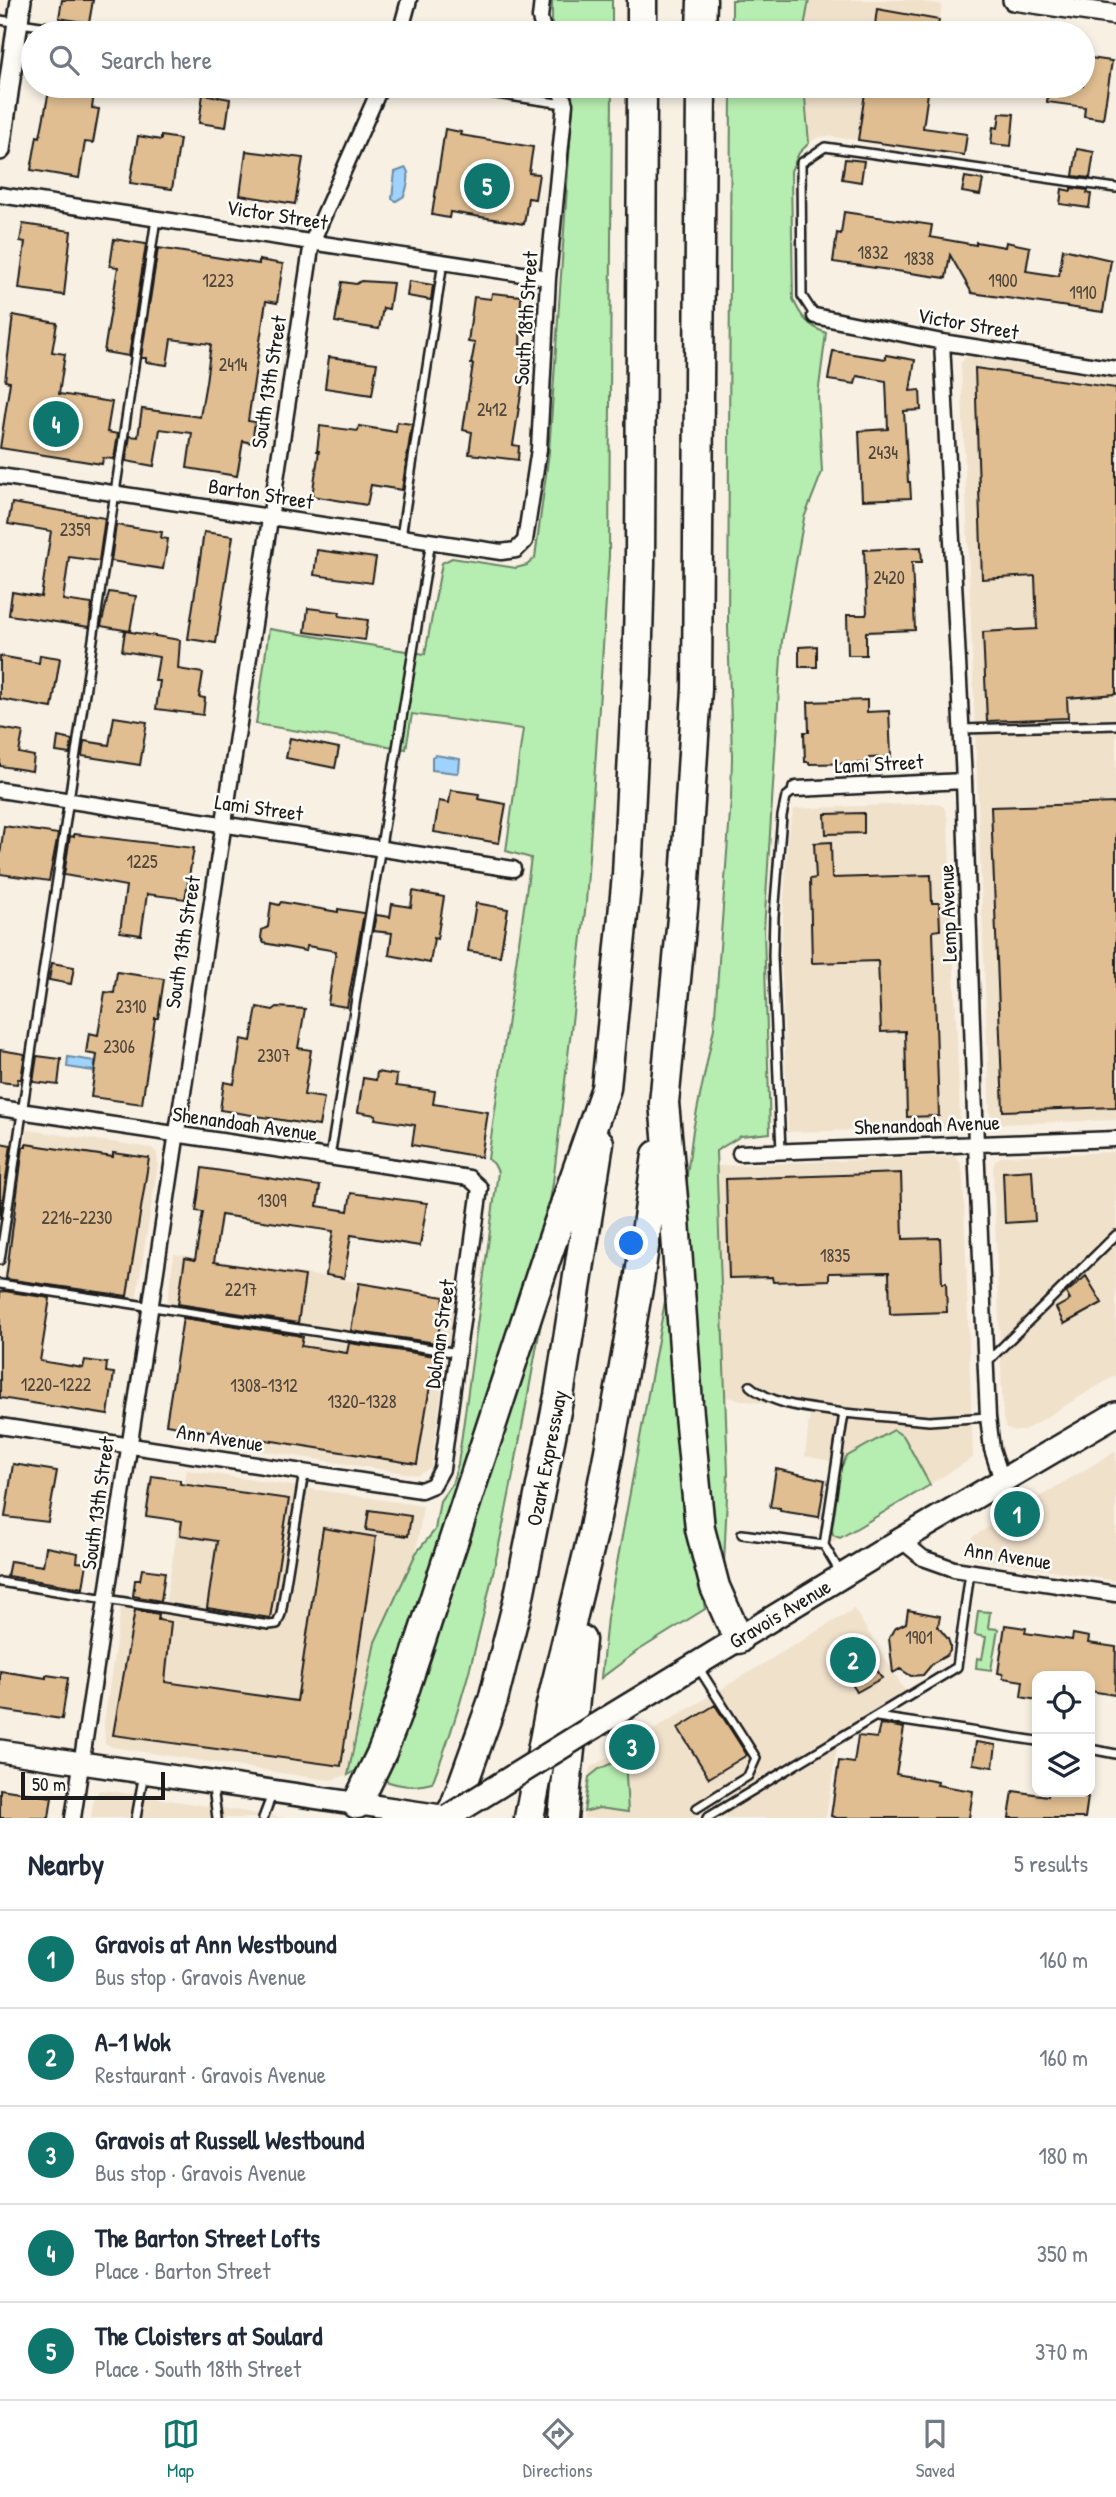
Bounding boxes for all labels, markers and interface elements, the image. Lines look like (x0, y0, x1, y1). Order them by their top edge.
search box (21, 21, 1095, 98)
icon: search (45, 41, 83, 79)
text: Search here (101, 42, 212, 77)
pin: 5 (464, 160, 510, 212)
street label: Victor Street (224, 192, 331, 237)
house number: 1832 (858, 240, 889, 265)
house number: 1838 (904, 246, 934, 271)
street label: South 18th Street (506, 249, 545, 386)
house number: 1223 (202, 268, 234, 293)
house number: 1900 (988, 268, 1018, 293)
house number: 1910 (1069, 280, 1097, 305)
street label: Victor Street (915, 300, 1022, 347)
street label: South 13th Street (244, 313, 293, 450)
house number: 2414 (219, 352, 247, 377)
house number: 2412 (477, 397, 508, 422)
pin: 4 (33, 398, 79, 450)
house number: 2434 (868, 440, 898, 465)
street label: Barton Street (207, 471, 316, 516)
house number: 2359 (60, 517, 91, 542)
house number: 2420 (873, 565, 905, 590)
street label: Lami Street (834, 747, 925, 780)
street label: Lami Street (213, 787, 306, 828)
house number: 1225 (127, 849, 158, 874)
street label: Lemp Avenue (931, 864, 964, 962)
street label: South 13th Street (158, 873, 207, 1010)
house number: 2310 (115, 994, 147, 1019)
house number: 2306 (103, 1034, 135, 1059)
house number: 2307 (257, 1043, 291, 1068)
street label: Shenandoah Avenue (171, 1099, 319, 1148)
street label: Shenandoah Avenue (854, 1107, 1000, 1142)
house number: 1309 (257, 1188, 287, 1213)
house number: 2216-2230 (42, 1205, 112, 1230)
your location (614, 1226, 648, 1260)
house number: 1835 (820, 1243, 850, 1268)
house number: 2217 (225, 1277, 257, 1302)
street label: Dolman Street (418, 1277, 462, 1390)
house number: 1220-1222 (21, 1372, 92, 1397)
house number: 1308-1312 (230, 1373, 298, 1398)
street label: Ozark Expressway (519, 1387, 574, 1528)
house number: 1320-1328 (327, 1389, 397, 1414)
street label: Ann Avenue (175, 1416, 265, 1459)
street label: South 13th Street (74, 1434, 121, 1571)
pin: 1 (994, 1488, 1040, 1540)
street label: Ann Avenue (963, 1534, 1053, 1577)
street label: Gravois Avenue (723, 1572, 836, 1655)
house number: 1901 (905, 1625, 933, 1650)
pin: 2 (830, 1634, 876, 1686)
map controls (1032, 1671, 1095, 1797)
button: locate (1032, 1671, 1095, 1734)
pin: 3 (609, 1721, 655, 1773)
button: layers (1032, 1734, 1095, 1797)
scale bar (21, 1769, 164, 1801)
text: 50 m (32, 1771, 66, 1797)
text: Nearby (28, 1844, 104, 1884)
text: 5 results (1014, 1848, 1088, 1879)
text: Gravois at Ann Westbound (95, 1926, 336, 1961)
text: 1 (47, 1944, 55, 1975)
text: 160 m (1039, 1944, 1088, 1975)
text: Bus stop · Gravois Avenue (95, 1961, 306, 1992)
text: A-1 Wok (95, 2024, 171, 2059)
text: 2 (46, 2042, 56, 2073)
text: 160 m (1039, 2042, 1088, 2073)
text: Restaurant · Gravois Avenue (95, 2059, 326, 2090)
text: Gravois at Russell Westbound (95, 2122, 364, 2157)
text: 3 (46, 2140, 56, 2171)
text: 180 m (1038, 2140, 1088, 2171)
text: Bus stop · Gravois Avenue (95, 2157, 306, 2188)
text: The Barton Street Lofts (95, 2220, 320, 2255)
text: 4 (47, 2238, 55, 2269)
text: 350 m (1037, 2238, 1088, 2269)
text: Place · Barton Street (95, 2255, 270, 2286)
text: The Cloisters at Soulard (95, 2318, 322, 2353)
text: 5 (46, 2336, 56, 2367)
text: 370 m (1035, 2336, 1088, 2367)
text: Place · South 18th Street (95, 2353, 301, 2384)
tab: Map (162, 2415, 200, 2483)
tab: Directions (523, 2415, 593, 2483)
tab: Saved (916, 2415, 954, 2483)

